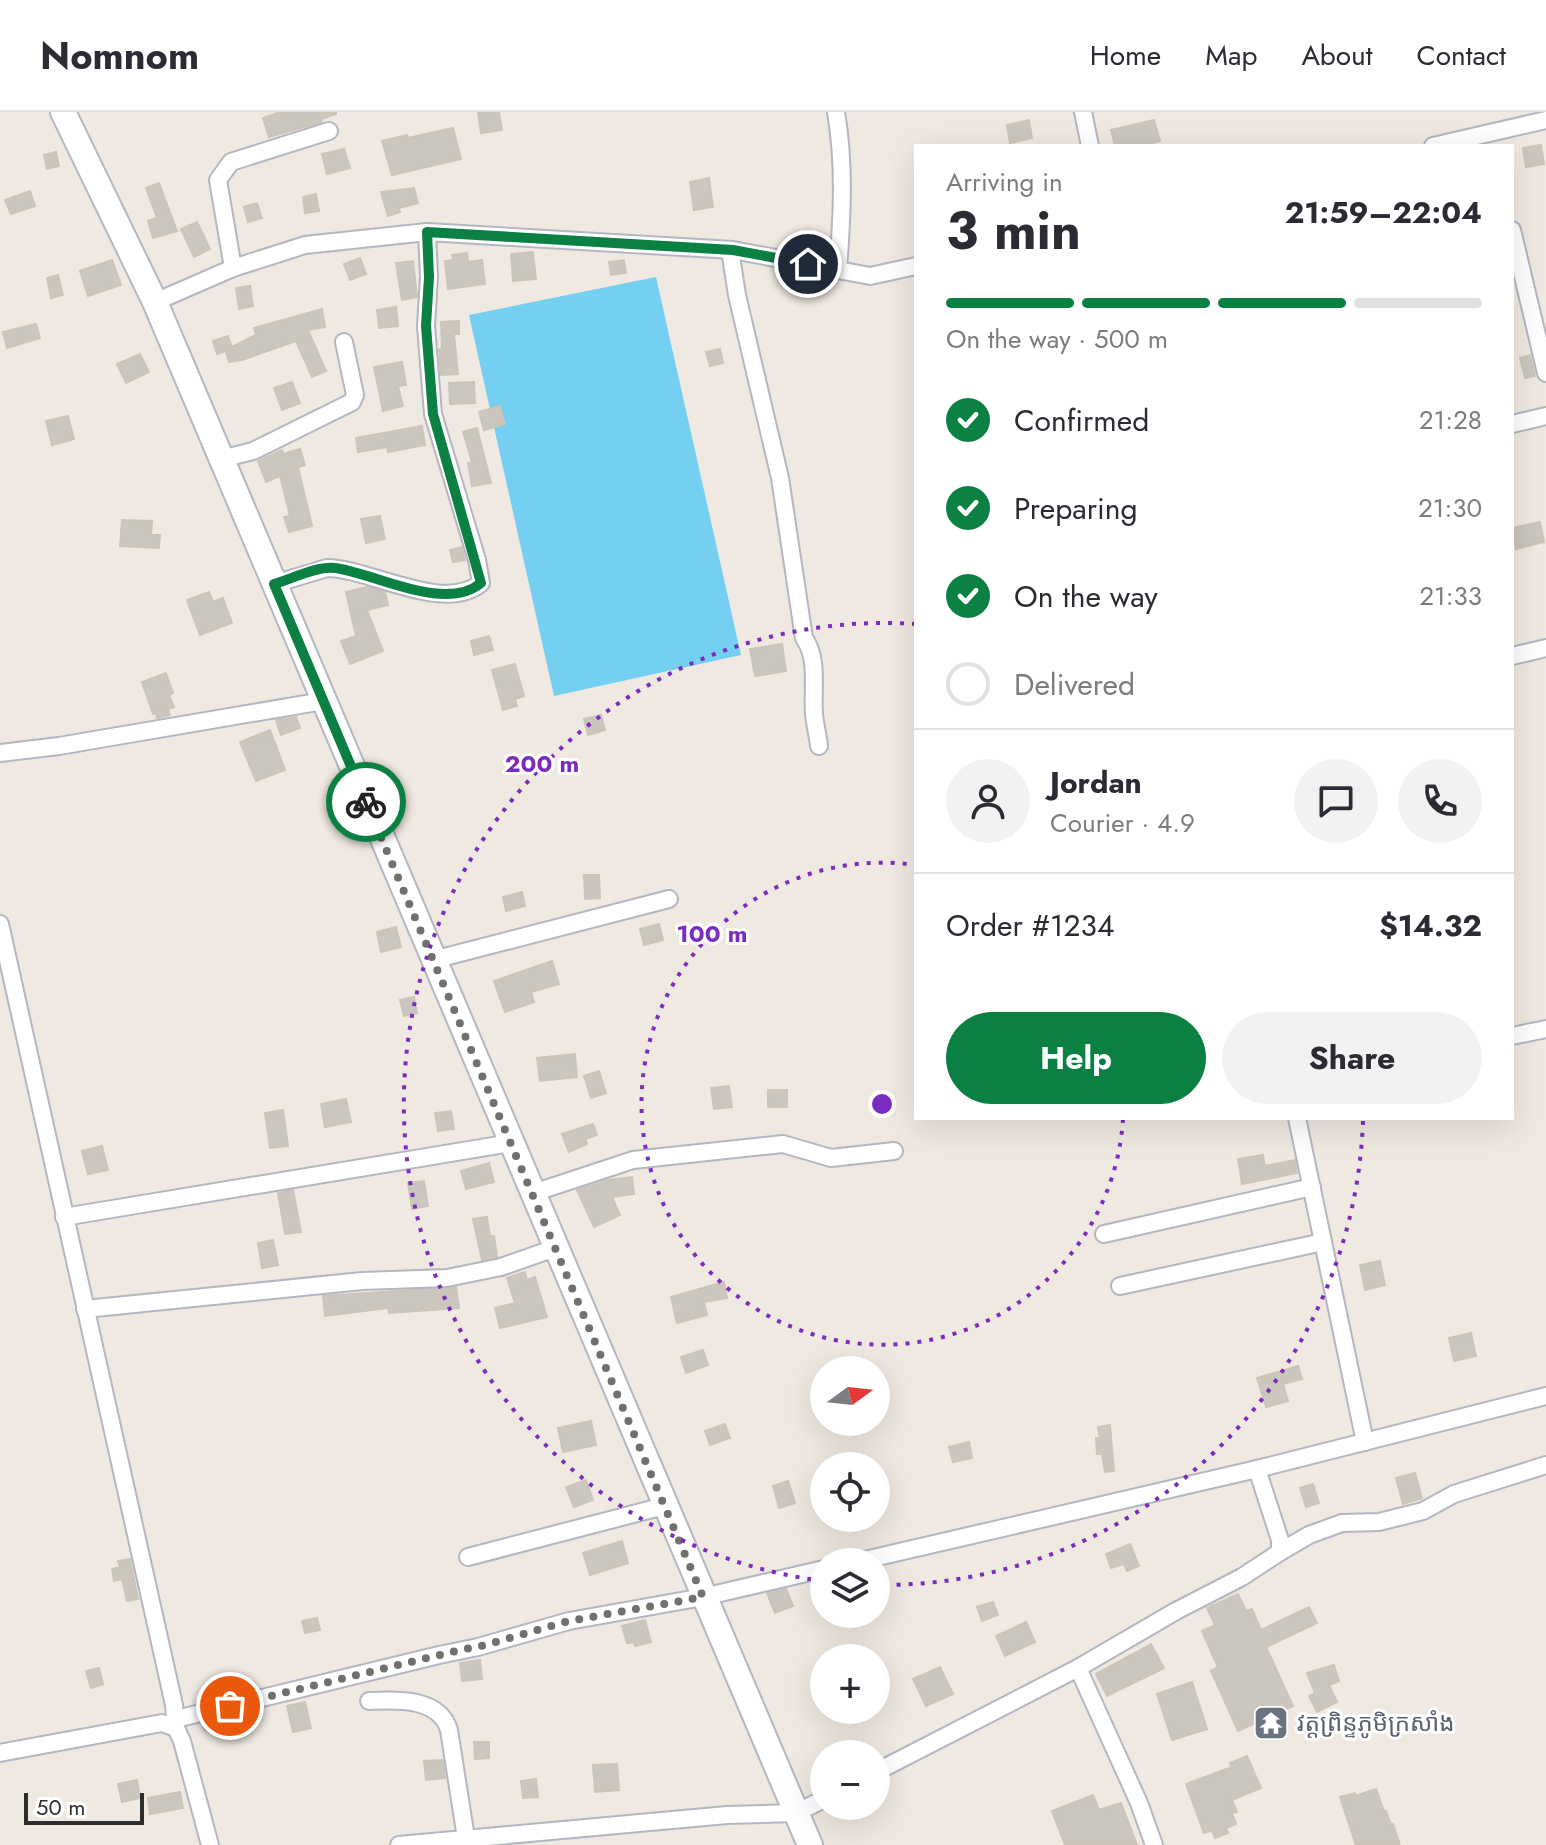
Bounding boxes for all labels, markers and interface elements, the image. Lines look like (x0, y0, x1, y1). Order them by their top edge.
text: Nomnom (40, 28, 199, 83)
text: Home (1090, 35, 1161, 76)
text: Map (1205, 35, 1257, 76)
text: About (1301, 35, 1373, 76)
text: Contact (1417, 35, 1506, 76)
text: Arriving in (946, 163, 1063, 201)
text: 21:59–22:04 (1285, 191, 1482, 234)
text: 3 min (946, 193, 1081, 269)
pin (774, 230, 842, 298)
icon: home (786, 242, 830, 286)
text: On the way · 500 m (946, 320, 1168, 358)
icon: check (946, 398, 990, 442)
text: Confirmed (1014, 399, 1149, 442)
text: 21:28 (1419, 401, 1482, 439)
icon: check (946, 486, 990, 530)
text: Preparing (1014, 487, 1138, 530)
text: 21:30 (1418, 489, 1482, 527)
icon: check (946, 574, 990, 618)
text: On the way (1014, 575, 1158, 618)
text: 21:33 (1419, 577, 1482, 615)
text: Delivered (1014, 663, 1135, 706)
text: 200 m (505, 746, 579, 781)
button: person (946, 759, 1030, 843)
button: chat (1294, 759, 1378, 843)
button: phone (1398, 759, 1482, 843)
text: Jordan (1050, 761, 1142, 804)
courier (326, 762, 406, 842)
icon: bike (344, 780, 388, 824)
text: Courier · 4.9 (1050, 804, 1195, 842)
text: Order #1234 (946, 904, 1114, 947)
text: $14.32 (1379, 904, 1482, 947)
text: 100 m (677, 916, 747, 951)
button: Help (946, 1012, 1206, 1104)
button: Share (1222, 1012, 1482, 1104)
centre of rings (868, 1090, 896, 1118)
north arrow (810, 1356, 890, 1436)
map controls (810, 1356, 890, 1820)
button: locate (810, 1452, 890, 1532)
button: layers (810, 1548, 890, 1628)
button: + (810, 1644, 890, 1724)
pin (196, 1672, 264, 1740)
icon: bag (208, 1684, 252, 1728)
temple icon: វត្តព្រិន្ទភូមិក្រសាំង (1252, 1704, 1290, 1742)
place label: វត្តព្រិន្ទភូមិក្រសាំង (1297, 1705, 1455, 1740)
button: − (810, 1740, 890, 1820)
scale bar (24, 1789, 144, 1825)
text: 50 m (36, 1791, 85, 1823)

